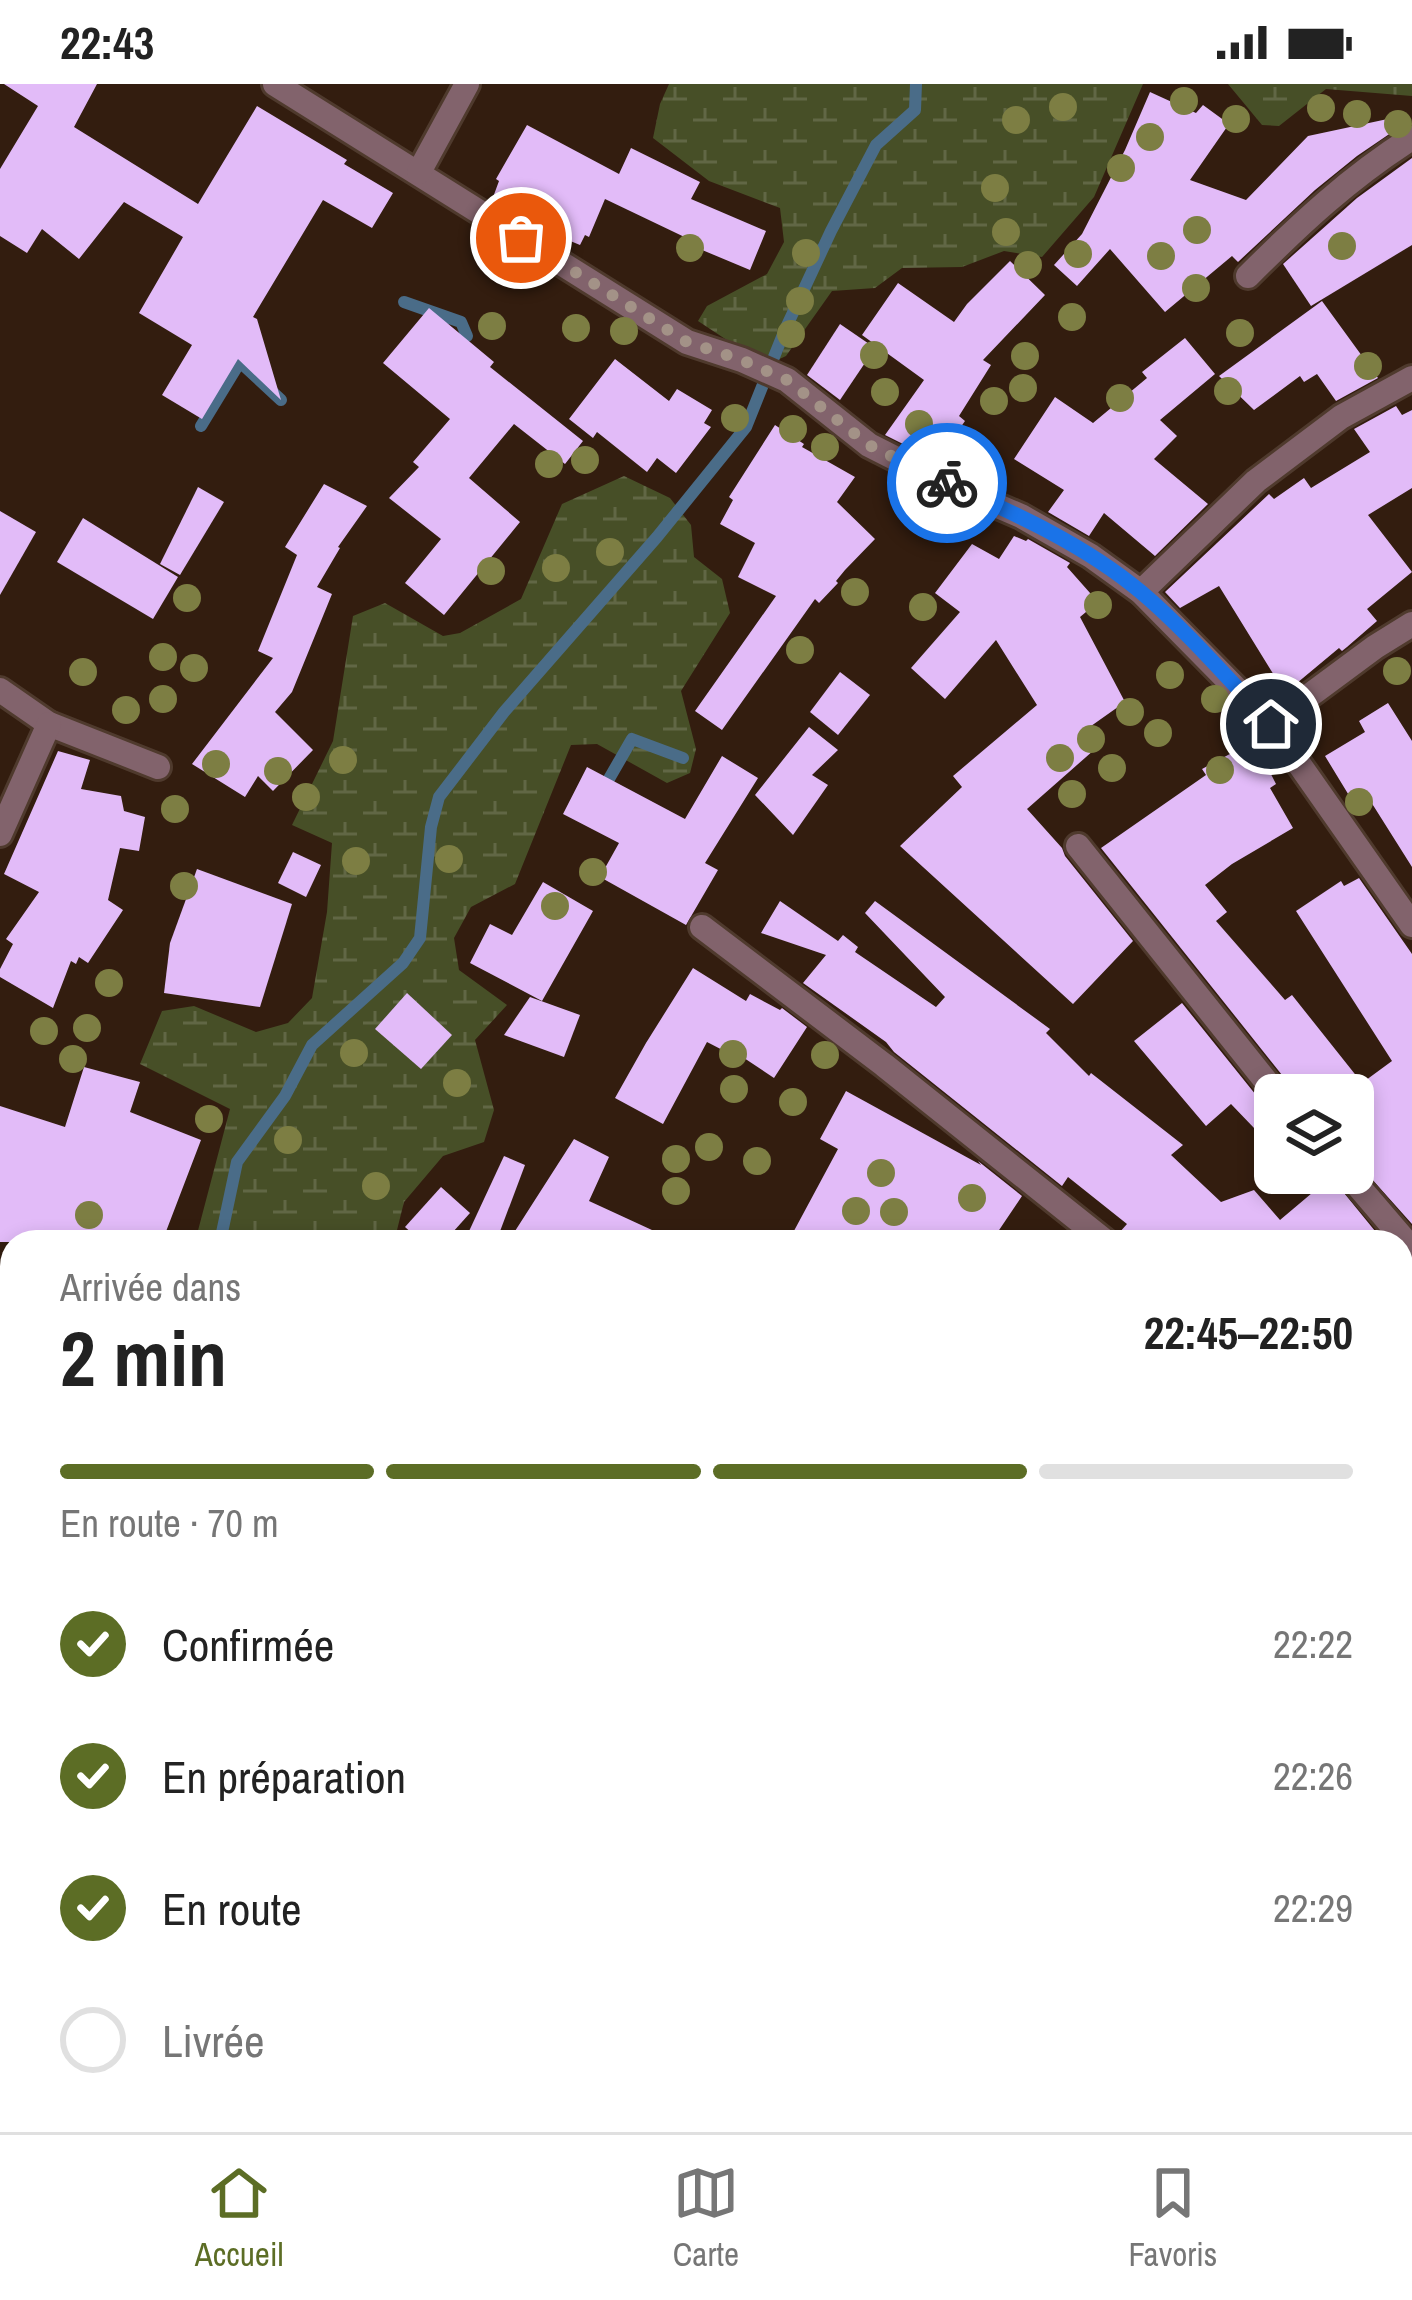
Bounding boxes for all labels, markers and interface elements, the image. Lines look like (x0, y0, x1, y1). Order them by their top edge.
text: 22:43 (60, 12, 154, 73)
pin (470, 187, 572, 289)
icon: bag (488, 205, 554, 271)
courier (887, 423, 1007, 543)
icon: bike (914, 450, 980, 516)
pin (1220, 673, 1322, 775)
icon: home (1238, 691, 1304, 757)
map controls (1254, 1074, 1374, 1194)
button: layers (1254, 1074, 1374, 1194)
text: Arrivée dans (60, 1261, 241, 1313)
text: 22:45–22:50 (1144, 1302, 1353, 1363)
text: 2 min (60, 1305, 227, 1410)
text: En route · 70 m (60, 1497, 279, 1549)
icon: check (60, 1611, 126, 1677)
text: Confirmée (162, 1614, 334, 1675)
text: 22:22 (1273, 1618, 1353, 1670)
icon: check (60, 1743, 126, 1809)
text: En préparation (162, 1746, 406, 1807)
text: 22:26 (1273, 1750, 1353, 1802)
icon: check (60, 1875, 126, 1941)
text: En route (162, 1878, 302, 1939)
text: 22:29 (1273, 1882, 1353, 1934)
text: Livrée (162, 2010, 265, 2071)
tab: Accueil (195, 2160, 283, 2276)
tab: Carte (673, 2160, 739, 2276)
tab: Favoris (1128, 2160, 1217, 2276)

